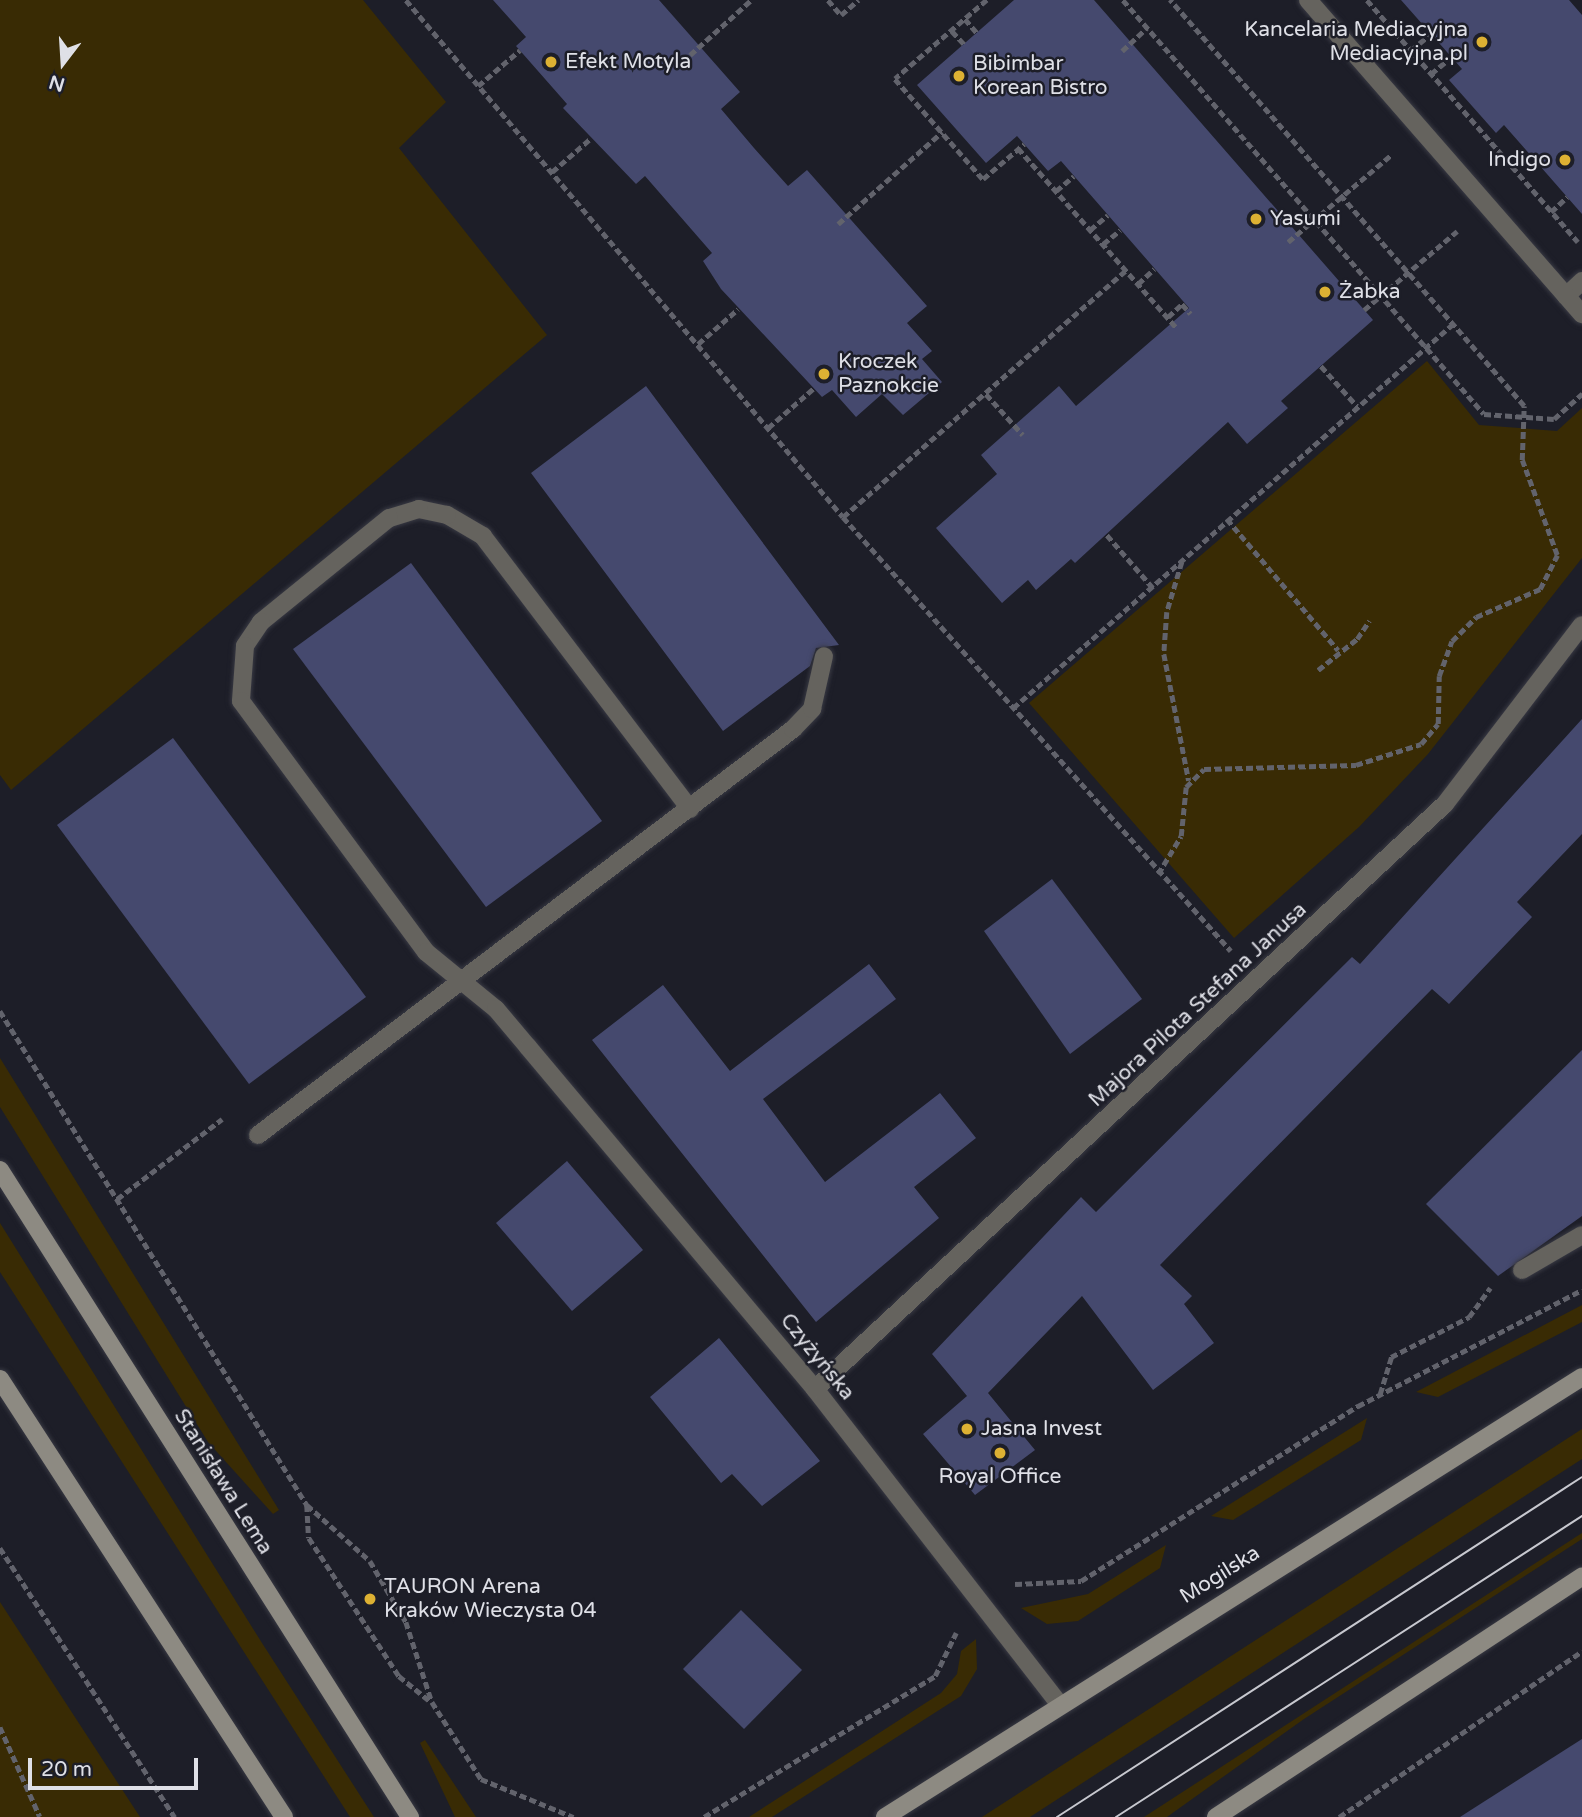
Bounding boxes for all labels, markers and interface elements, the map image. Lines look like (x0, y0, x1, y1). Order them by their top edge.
place label: Kancelaria Mediacyjna Mediacyjna.pl (1244, 17, 1468, 67)
north arrow (28, 28, 98, 98)
marker: Kancelaria Mediacyjna Mediacyjna.pl (1474, 34, 1490, 50)
place label: Efekt Motyla (565, 49, 691, 75)
place label: Bibimbar Korean Bistro (973, 51, 1108, 101)
marker: Efekt Motyla (543, 54, 559, 70)
marker: Bibimbar Korean Bistro (951, 68, 967, 84)
text: N (46, 70, 67, 96)
place label: Indigo (1488, 147, 1551, 173)
marker: Indigo (1557, 152, 1573, 168)
place label: Yasumi (1270, 206, 1341, 232)
marker: Yasumi (1248, 211, 1264, 227)
place label: Żabka (1339, 279, 1400, 305)
marker: Żabka (1317, 284, 1333, 300)
place label: Kroczek Paznokcie (838, 349, 939, 399)
marker: Kroczek Paznokcie (816, 366, 832, 382)
street label: Majora Pilota Stefana Janusa (1084, 897, 1312, 1113)
street label: Czyżyńska (774, 1309, 860, 1405)
street label: Stanisława Lema (168, 1405, 278, 1559)
place label: Jasna Invest (981, 1416, 1102, 1442)
marker: Jasna Invest (959, 1421, 975, 1437)
marker: Royal Office (992, 1445, 1008, 1461)
place label: Royal Office (939, 1464, 1061, 1490)
street label: Mogilska (1175, 1541, 1265, 1609)
place label: TAURON Arena Kraków Wieczysta 04 (384, 1574, 597, 1624)
marker: TAURON Arena Kraków Wieczysta 04 (362, 1591, 378, 1607)
scale bar (32, 1744, 201, 1788)
text: 20 m (41, 1757, 92, 1782)

